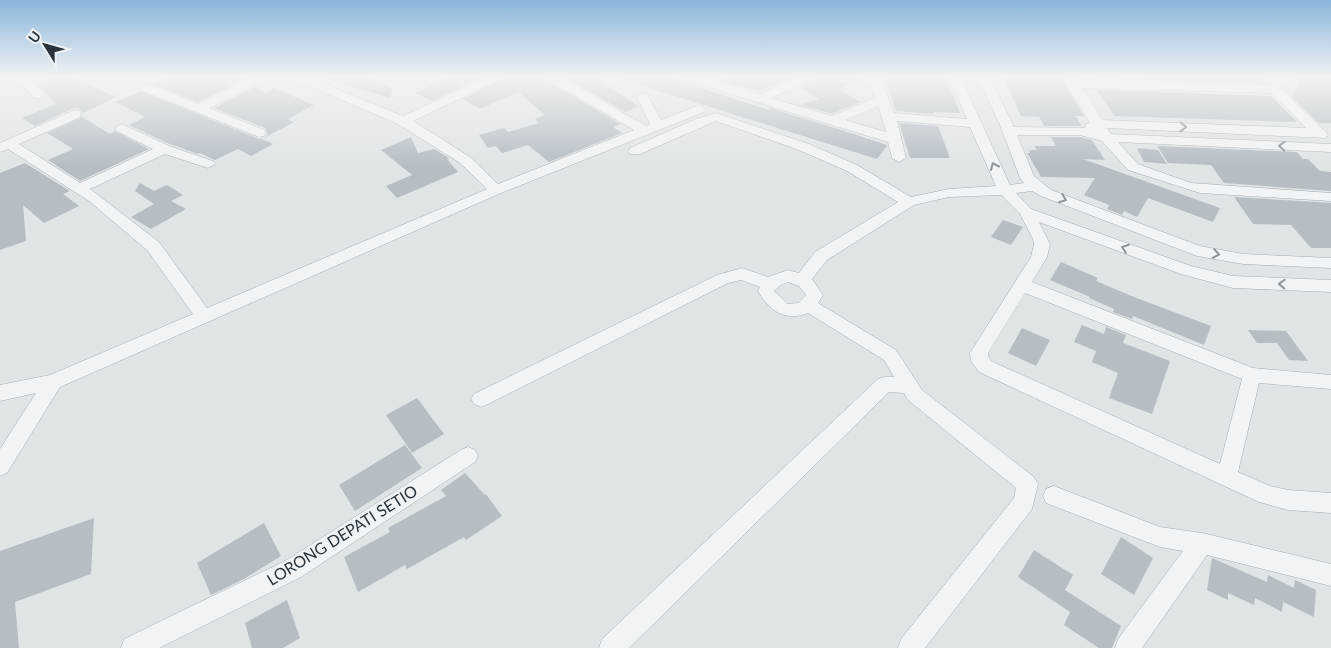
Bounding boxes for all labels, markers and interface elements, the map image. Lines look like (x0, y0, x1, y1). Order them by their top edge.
north arrow (20, 20, 70, 70)
text: U (24, 28, 44, 46)
one-way arrow (1179, 122, 1187, 133)
one-way arrow (1278, 141, 1286, 151)
one-way arrow (989, 162, 1000, 171)
one-way arrow (1059, 194, 1067, 204)
one-way arrow (1122, 244, 1130, 254)
one-way arrow (1212, 249, 1220, 259)
one-way arrow (1278, 279, 1286, 289)
street label: LORONG DEPATI SETIO (263, 480, 421, 589)

